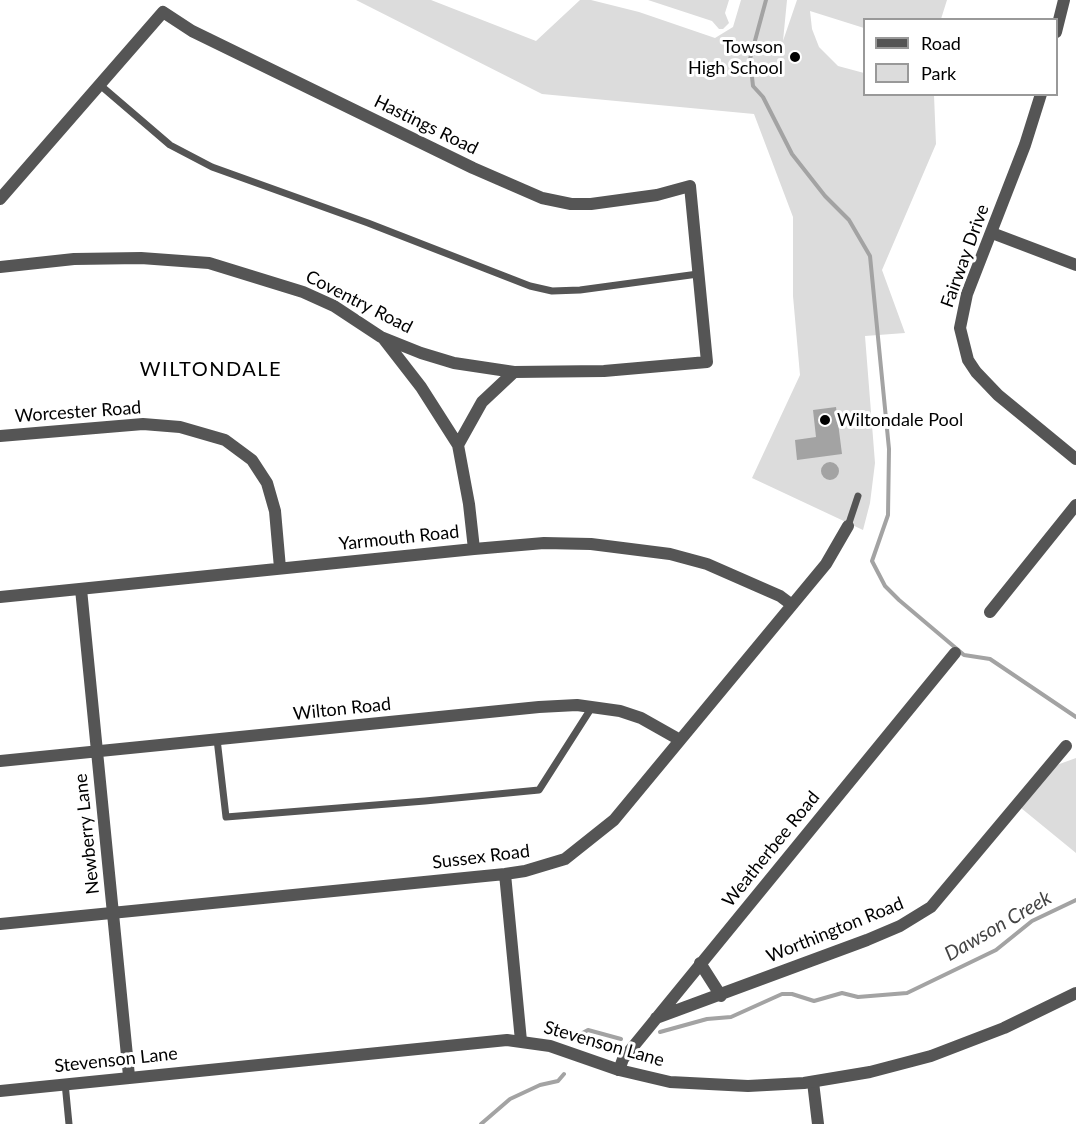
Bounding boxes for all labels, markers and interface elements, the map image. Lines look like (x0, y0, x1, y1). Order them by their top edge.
legend (863, 18, 1058, 96)
text: Road (921, 32, 961, 54)
place label: Towson High School (688, 36, 783, 78)
marker: Towson High School (788, 50, 802, 64)
text: Park (921, 62, 956, 84)
street label: Hastings Road (370, 91, 482, 159)
street label: Fairway Drive (936, 201, 994, 311)
street label: Coventry Road (302, 266, 416, 338)
district label: WILTONDALE (140, 358, 282, 382)
street label: Worcester Road (14, 397, 142, 427)
place label: Wiltondale Pool (837, 409, 963, 431)
marker: Wiltondale Pool (818, 413, 832, 427)
street label: Yarmouth Road (338, 521, 460, 555)
street label: Wilton Road (292, 693, 392, 725)
street label: Newberry Lane (70, 773, 104, 895)
street label: Weatherbee Road (718, 787, 824, 911)
street label: Sussex Road (431, 840, 531, 874)
water label: Dawson Creek (940, 886, 1056, 966)
street label: Worthington Road (763, 893, 907, 967)
street label: Stevenson Lane (541, 1017, 667, 1071)
street label: Stevenson Lane (53, 1043, 179, 1077)

